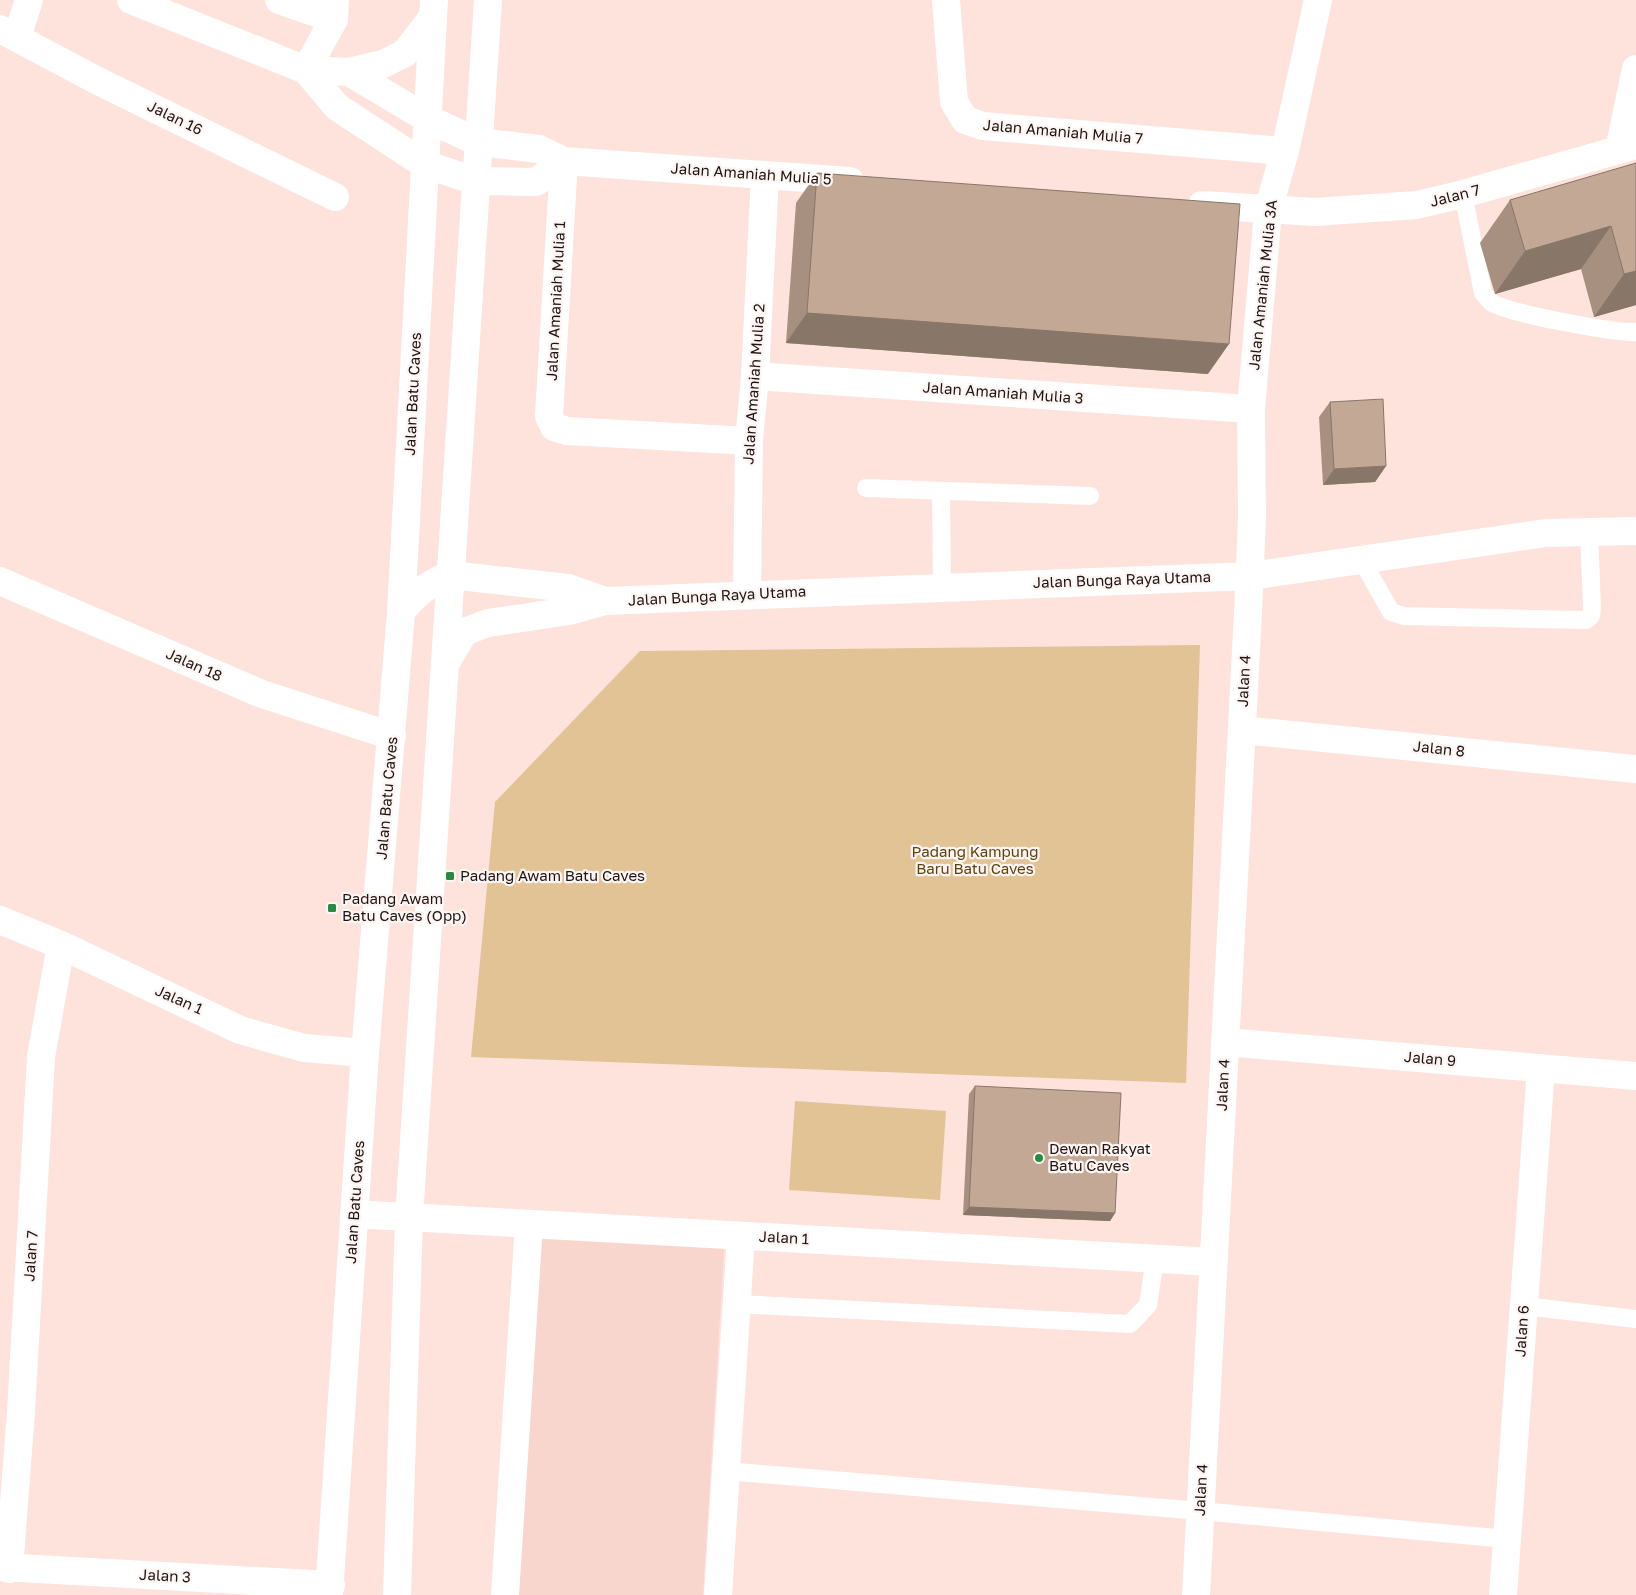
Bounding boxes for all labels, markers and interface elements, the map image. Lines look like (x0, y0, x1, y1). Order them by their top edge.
street label: Jalan 16 (145, 96, 206, 138)
street label: Jalan Amaniah Mulia 7 (982, 115, 1144, 147)
street label: Jalan Amaniah Mulia 5 (670, 158, 832, 188)
street label: Jalan 7 (1428, 180, 1482, 210)
street label: Jalan Amaniah Mulia 3A (1244, 199, 1280, 371)
street label: Jalan Amaniah Mulia 1 (542, 221, 568, 381)
street label: Jalan Amaniah Mulia 2 (738, 303, 768, 465)
street label: Jalan Batu Caves (400, 332, 424, 456)
street label: Jalan Amaniah Mulia 3 (922, 377, 1084, 407)
street label: Jalan Bunga Raya Utama (1032, 567, 1211, 591)
street label: Jalan Bunga Raya Utama (627, 581, 807, 609)
street label: Jalan 18 (164, 644, 225, 684)
street label: Jalan 4 (1233, 654, 1253, 707)
street label: Jalan Batu Caves (372, 736, 400, 860)
street label: Jalan 8 (1412, 736, 1466, 760)
park label: Padang Kampung Baru Batu Caves (912, 842, 1038, 877)
place label: Padang Awam Batu Caves (460, 866, 645, 884)
marker: Padang Awam Batu Caves (444, 870, 456, 882)
place label: Padang Awam Batu Caves (Opp) (342, 889, 467, 924)
marker: Padang Awam Batu Caves (Opp) (326, 902, 338, 914)
street label: Jalan 1 (153, 981, 206, 1018)
street label: Jalan 9 (1403, 1047, 1457, 1069)
street label: Jalan 4 (1212, 1058, 1232, 1111)
place label: Dewan Rakyat Batu Caves (1049, 1139, 1151, 1174)
street label: Jalan Batu Caves (341, 1140, 367, 1264)
marker: Dewan Rakyat Batu Caves (1033, 1152, 1045, 1164)
street label: Jalan 1 (758, 1227, 810, 1247)
street label: Jalan 7 (19, 1230, 41, 1282)
street label: Jalan 6 (1510, 1304, 1532, 1358)
street label: Jalan 4 (1190, 1463, 1210, 1516)
street label: Jalan 3 (139, 1565, 191, 1585)

